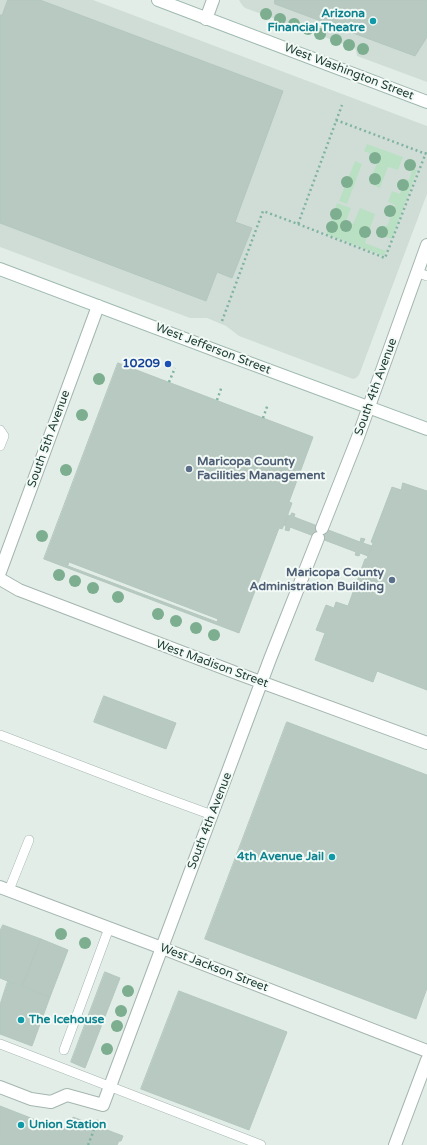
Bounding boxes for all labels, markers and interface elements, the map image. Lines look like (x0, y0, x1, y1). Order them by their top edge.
place label: Arizona Financial Theatre (268, 7, 365, 35)
marker: Arizona Financial Theatre (368, 16, 378, 26)
street label: West Washington Street (282, 41, 416, 103)
street label: West Jefferson Street (153, 320, 273, 378)
street label: South 4th Avenue (352, 336, 400, 438)
place label: 10209 (122, 357, 160, 371)
marker: 10209 (163, 359, 173, 369)
street label: South 5th Avenue (25, 388, 73, 490)
place label: Maricopa County Facilities Management (197, 455, 325, 483)
marker: Maricopa County Facilities Management (184, 464, 194, 474)
place label: Maricopa County Administration Building (250, 566, 384, 594)
marker: Maricopa County Administration Building (387, 575, 397, 585)
street label: West Madison Street (154, 637, 270, 691)
street label: South 4th Avenue (185, 771, 235, 871)
place label: 4th Avenue Jail (237, 850, 324, 864)
marker: 4th Avenue Jail (327, 852, 337, 862)
street label: West Jackson Street (158, 941, 270, 995)
place label: The Icehouse (29, 1013, 104, 1027)
marker: The Icehouse (16, 1015, 26, 1025)
place label: Union Station (29, 1118, 106, 1132)
marker: Union Station (16, 1120, 26, 1130)

